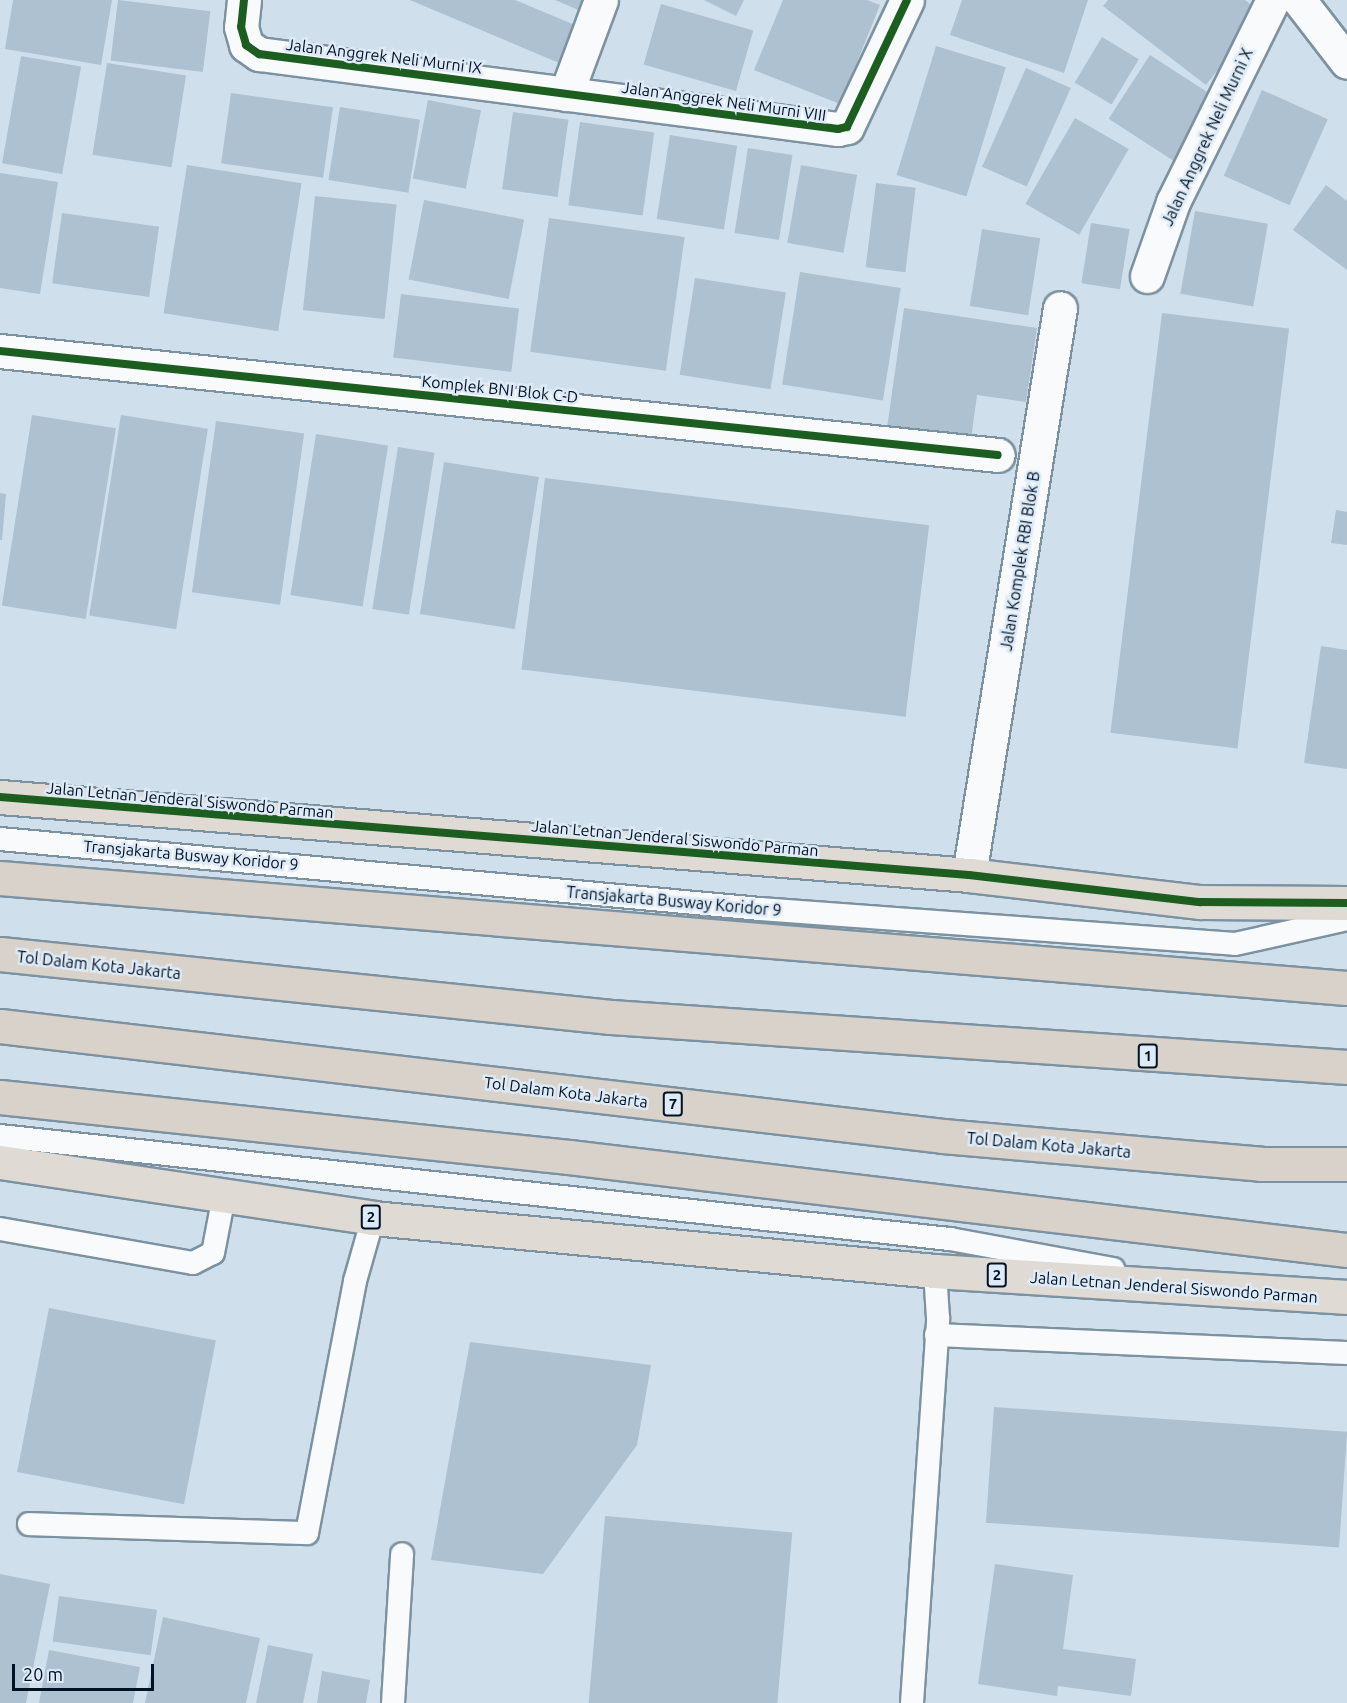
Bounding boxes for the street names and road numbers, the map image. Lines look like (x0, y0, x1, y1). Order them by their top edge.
street label: Jalan Anggrek Neli Murni IX (285, 34, 483, 78)
street label: Jalan Anggrek Neli Murni X (1157, 45, 1257, 229)
street label: Jalan Anggrek Neli Murni VIII (621, 77, 827, 125)
street label: Komplek BNI Blok C-D (421, 371, 579, 407)
street label: Jalan Komplek RBI Blok B (996, 470, 1044, 652)
street label: Jalan Letnan Jenderal Siswondo Parman (46, 778, 334, 822)
street label: Jalan Letnan Jenderal Siswondo Parman (531, 816, 819, 860)
street label: Transjakarta Busway Koridor 9 (83, 836, 299, 874)
street label: Transjakarta Busway Koridor 9 (566, 882, 782, 920)
street label: Tol Dalam Kota Jakarta (16, 947, 182, 983)
road number: 1 (1138, 1044, 1158, 1068)
street label: Tol Dalam Kota Jakarta (483, 1072, 649, 1112)
road number: 7 (662, 1092, 684, 1116)
street label: Tol Dalam Kota Jakarta (966, 1128, 1132, 1162)
road number: 2 (360, 1205, 382, 1229)
road number: 2 (986, 1263, 1008, 1287)
street label: Jalan Letnan Jenderal Siswondo Parman (1030, 1267, 1318, 1307)

